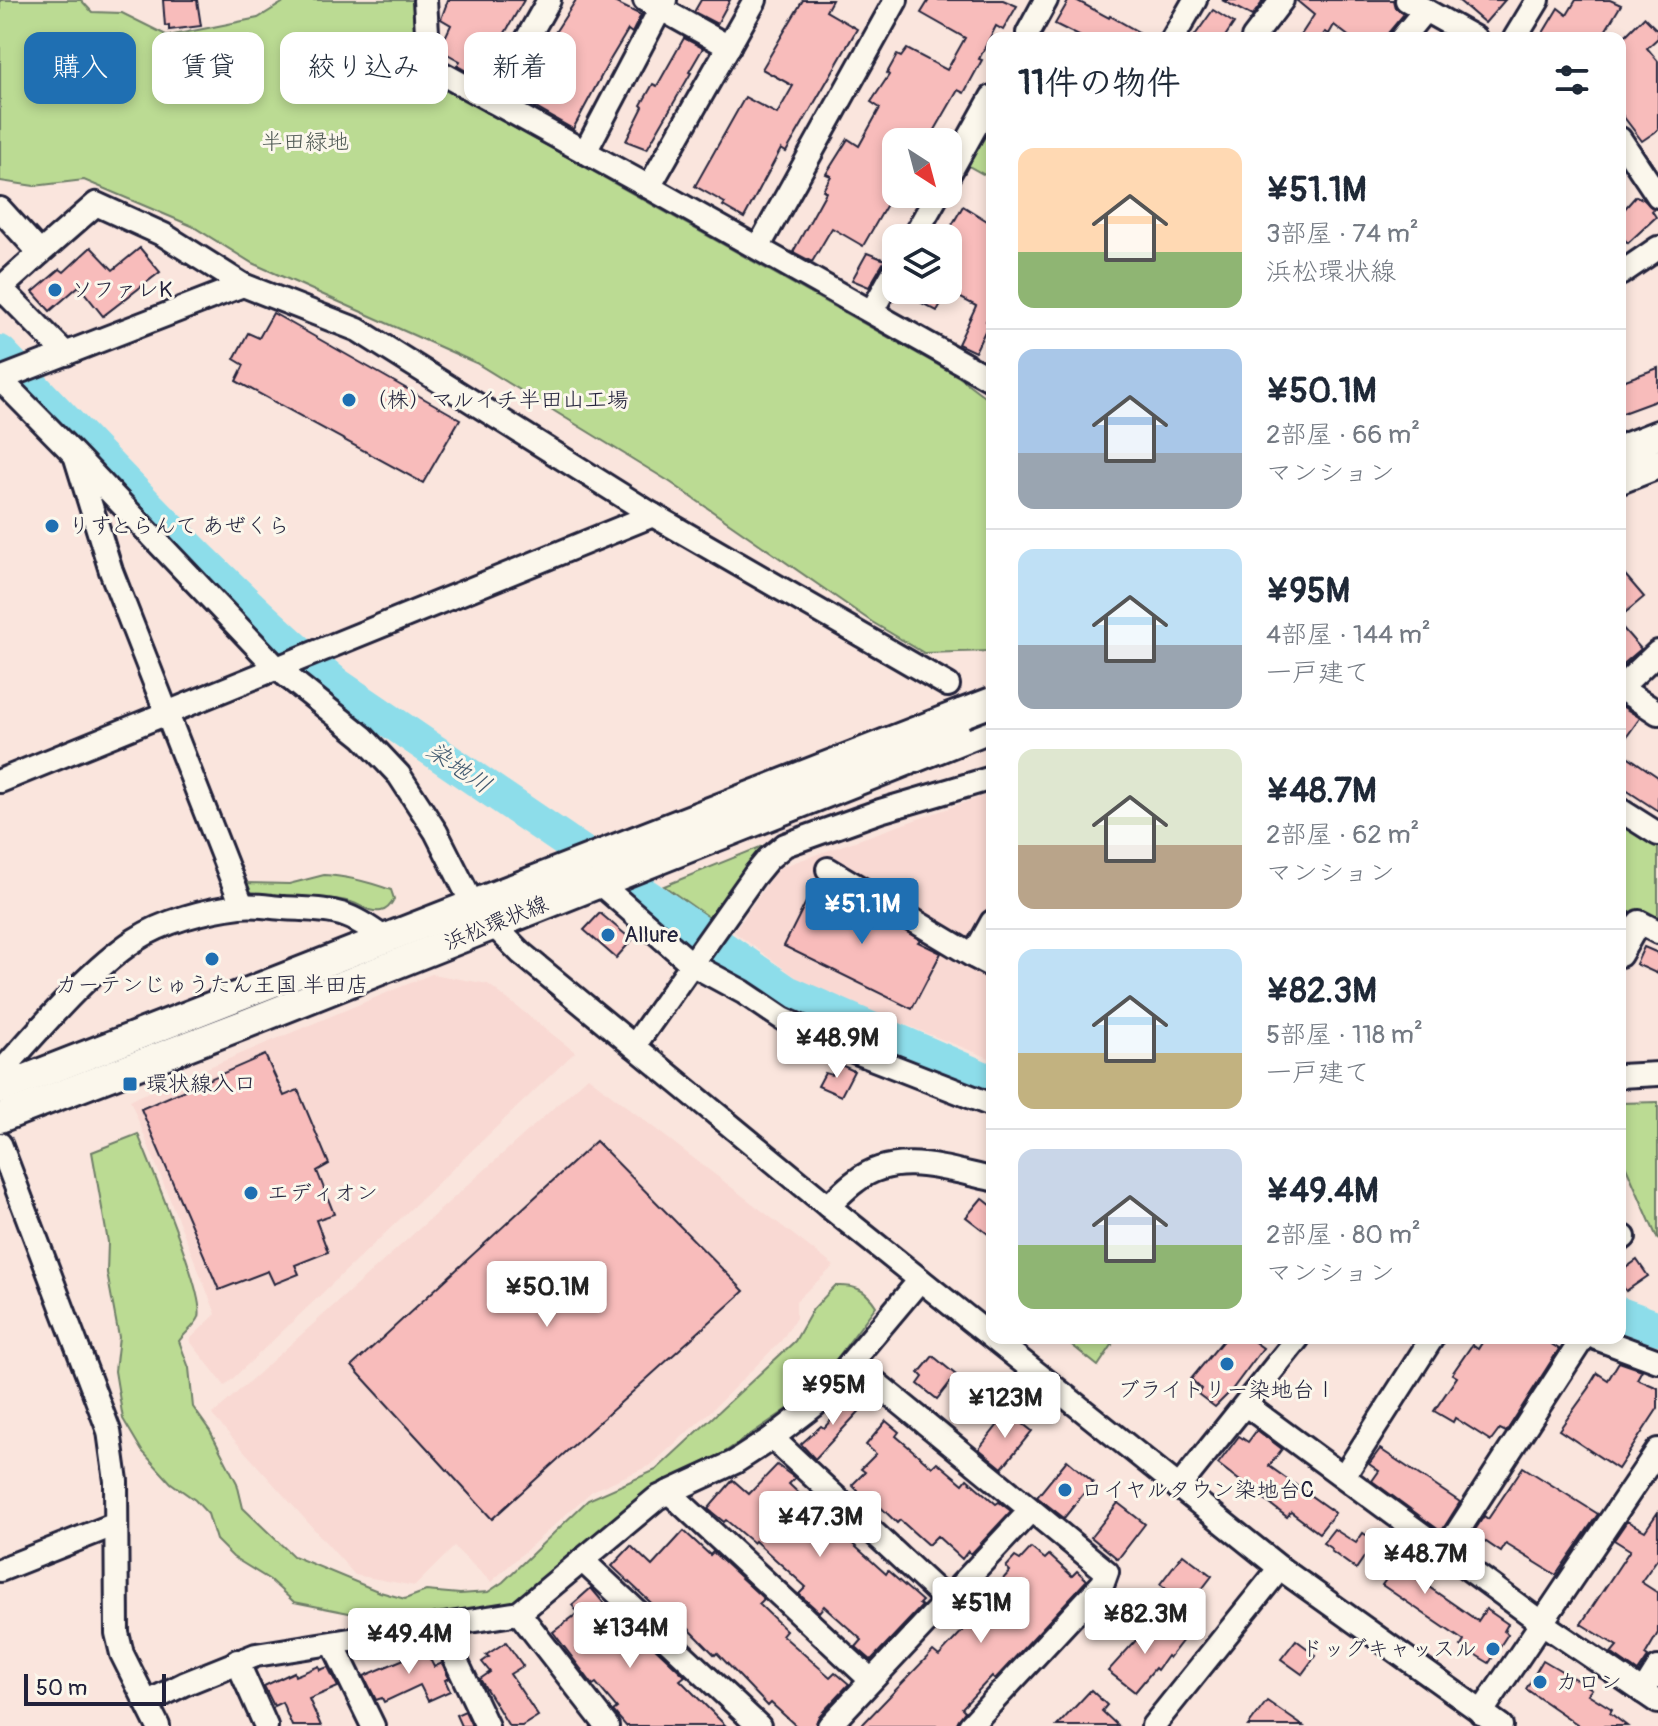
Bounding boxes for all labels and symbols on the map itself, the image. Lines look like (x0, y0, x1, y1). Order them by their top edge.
park label: 半田緑地 (261, 128, 349, 156)
north arrow (882, 128, 962, 208)
place label: ソファレK (71, 276, 172, 304)
marker: ソファレK (46, 281, 64, 299)
place label: （株）マルイチ半田山工場 (365, 386, 629, 414)
marker: （株）マルイチ半田山工場 (340, 391, 358, 409)
place label: りすとらんて あぜくら (68, 512, 290, 540)
marker: りすとらんて あぜくら (43, 517, 61, 535)
water label: 染地川 (421, 736, 497, 800)
pin: ¥51.1M (797, 878, 927, 946)
street label: 浜松環状線 (440, 889, 552, 957)
place label: Allure (624, 921, 678, 949)
marker: Allure (599, 926, 617, 944)
marker: カーテンじゅうたん王国 半田店 (203, 950, 221, 968)
place label: カーテンじゅうたん王国 半田店 (56, 971, 368, 999)
pin: ¥48.9M (772, 1012, 902, 1080)
place label: 環状線入口 (146, 1070, 256, 1098)
marker: 環状線入口 (121, 1075, 139, 1093)
place label: エディオン (267, 1179, 378, 1207)
marker: エディオン (242, 1184, 260, 1202)
pin: ¥50.1M (482, 1261, 612, 1329)
marker: ブライトリー染地台Ⅰ (1218, 1355, 1236, 1373)
pin: ¥95M (786, 1359, 880, 1427)
pin: ¥123M (949, 1372, 1061, 1440)
place label: ブライトリー染地台Ⅰ (1117, 1376, 1337, 1404)
place label: ロイヤルタウン染地台C (1081, 1476, 1314, 1504)
marker: ロイヤルタウン染地台C (1056, 1481, 1074, 1499)
pin: ¥47.3M (755, 1491, 885, 1559)
pin: ¥48.7M (1360, 1528, 1490, 1596)
pin: ¥51M (934, 1577, 1028, 1645)
pin: ¥82.3M (1080, 1588, 1210, 1656)
pin: ¥134M (574, 1602, 686, 1670)
pin: ¥49.4M (344, 1608, 474, 1676)
place label: ドッグキャッスル (1301, 1635, 1477, 1663)
marker: ドッグキャッスル (1484, 1640, 1502, 1658)
place label: カロン (1556, 1668, 1622, 1696)
scale bar (24, 1670, 166, 1706)
marker: カロン (1531, 1673, 1549, 1691)

